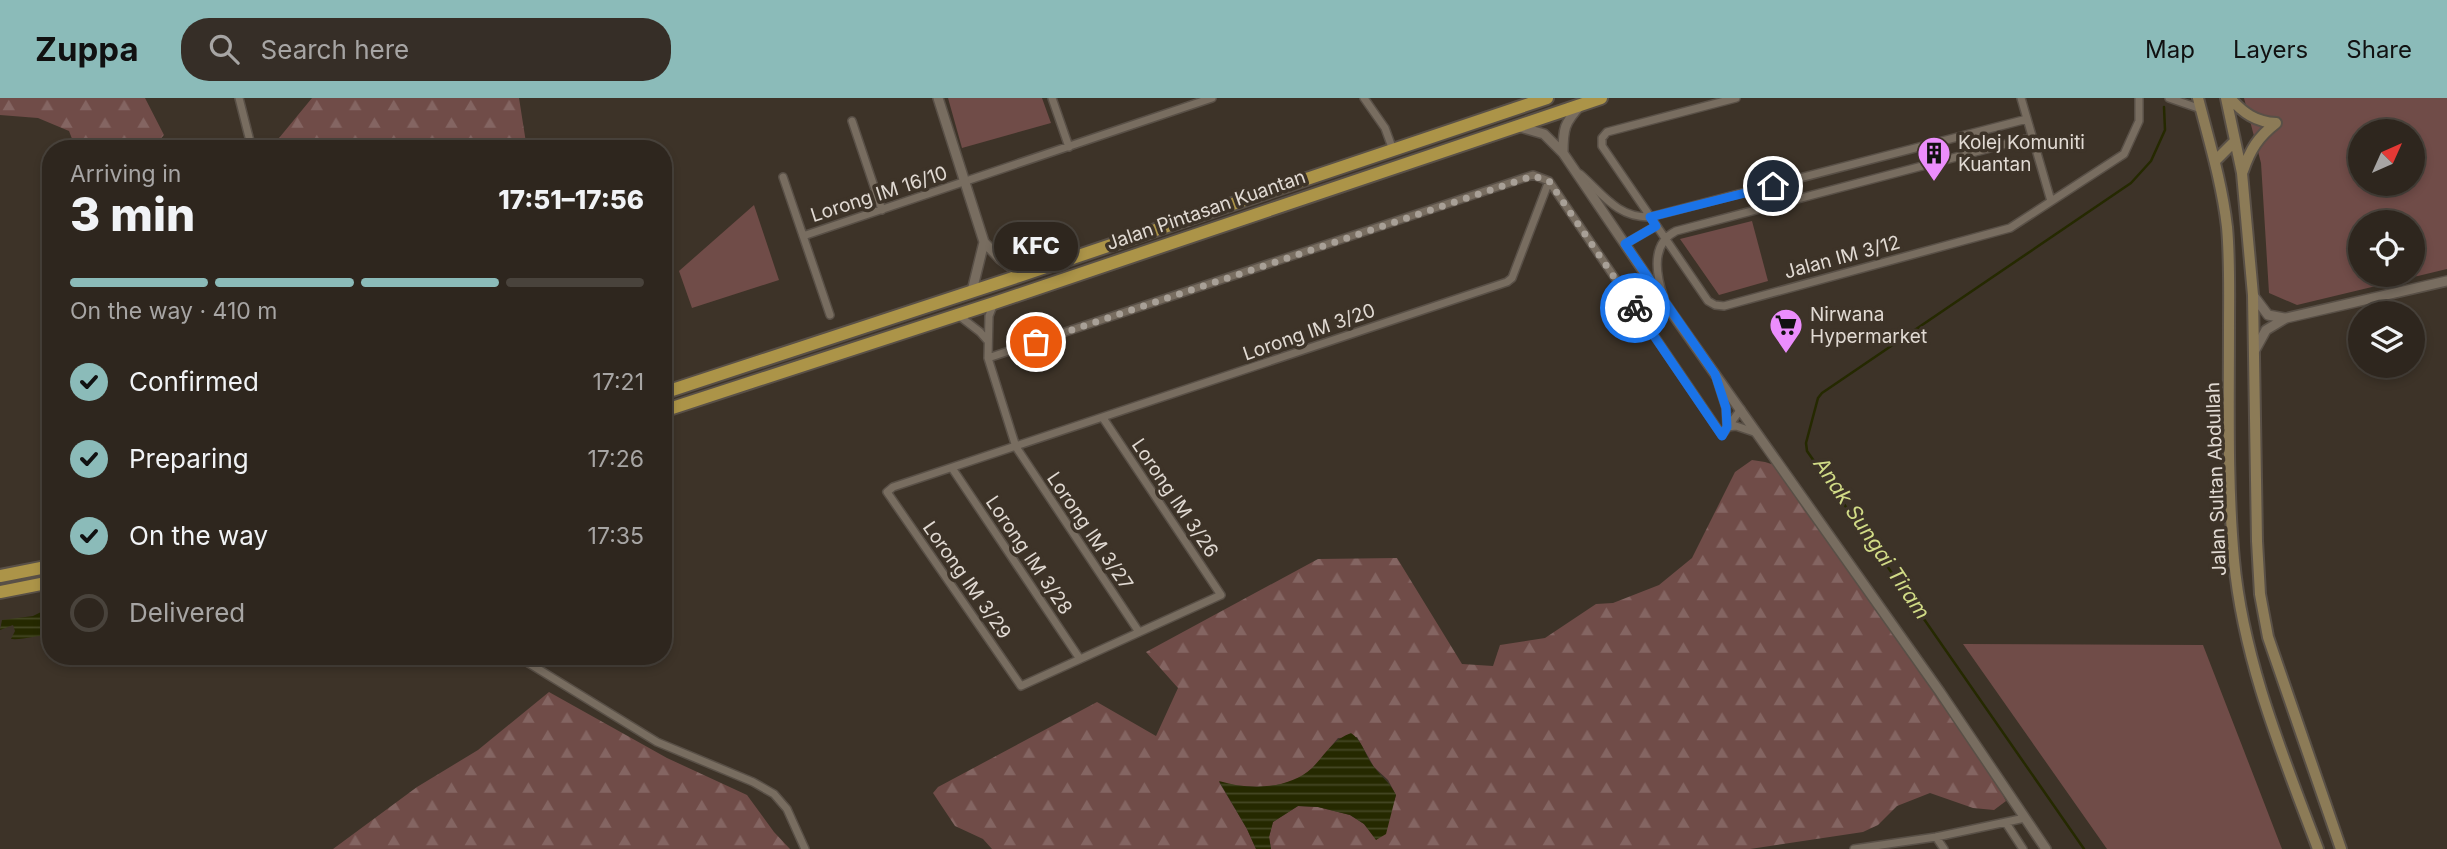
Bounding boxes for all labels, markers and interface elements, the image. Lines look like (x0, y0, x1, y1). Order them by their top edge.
search box (181, 18, 671, 81)
text: Zuppa (35, 29, 139, 69)
icon: search (205, 30, 243, 68)
text: Search here (261, 34, 409, 65)
text: Map (2145, 35, 2195, 64)
text: Layers (2233, 35, 2308, 64)
text: Share (2346, 35, 2412, 64)
north arrow (2348, 119, 2426, 196)
map controls (2348, 119, 2425, 378)
place label: Kolej Komuniti Kuantan (1958, 131, 2085, 176)
building icon: Kolej Komuniti Kuantan (1915, 134, 1953, 183)
pin (1743, 156, 1803, 216)
text: Arriving in (70, 160, 181, 188)
street label: Lorong IM 16/10 (808, 161, 950, 227)
street label: Jalan Pintasan Kuantan (1103, 165, 1309, 255)
icon: home (1754, 167, 1792, 205)
text: 17:51–17:56 (498, 184, 644, 215)
text: 3 min (70, 186, 195, 242)
button: locate (2348, 210, 2425, 287)
callout: KFC (994, 223, 1078, 272)
street label: Jalan IM 3/12 (1782, 231, 1902, 283)
text: KFC (1012, 232, 1060, 260)
courier (1600, 273, 1670, 343)
icon: bike (1616, 289, 1654, 327)
text: On the way · 410 m (70, 297, 277, 325)
street label: Lorong IM 3/20 (1240, 299, 1378, 365)
button: layers (2348, 301, 2425, 378)
place label: Nirwana Hypermarket (1810, 303, 1927, 348)
supermarket icon: Nirwana Hypermarket (1767, 306, 1805, 355)
pin (1006, 312, 1066, 372)
icon: bag (1017, 323, 1055, 361)
icon: check (70, 363, 108, 401)
text: Confirmed (129, 366, 259, 397)
text: 17:21 (592, 368, 644, 396)
street label: Jalan Sultan Abdullah (2201, 382, 2231, 576)
street label: Lorong IM 3/26 (1127, 434, 1223, 562)
icon: check (70, 440, 108, 478)
text: Preparing (129, 443, 249, 474)
text: 17:26 (587, 445, 644, 473)
water label: Anak Sungai Tiram (1808, 451, 1935, 624)
street label: Lorong IM 3/27 (1042, 468, 1138, 594)
street label: Lorong IM 3/28 (981, 491, 1077, 619)
icon: check (70, 517, 108, 555)
street label: Lorong IM 3/29 (918, 517, 1016, 643)
text: On the way (129, 520, 268, 551)
text: 17:35 (588, 522, 644, 550)
text: Delivered (129, 597, 245, 628)

